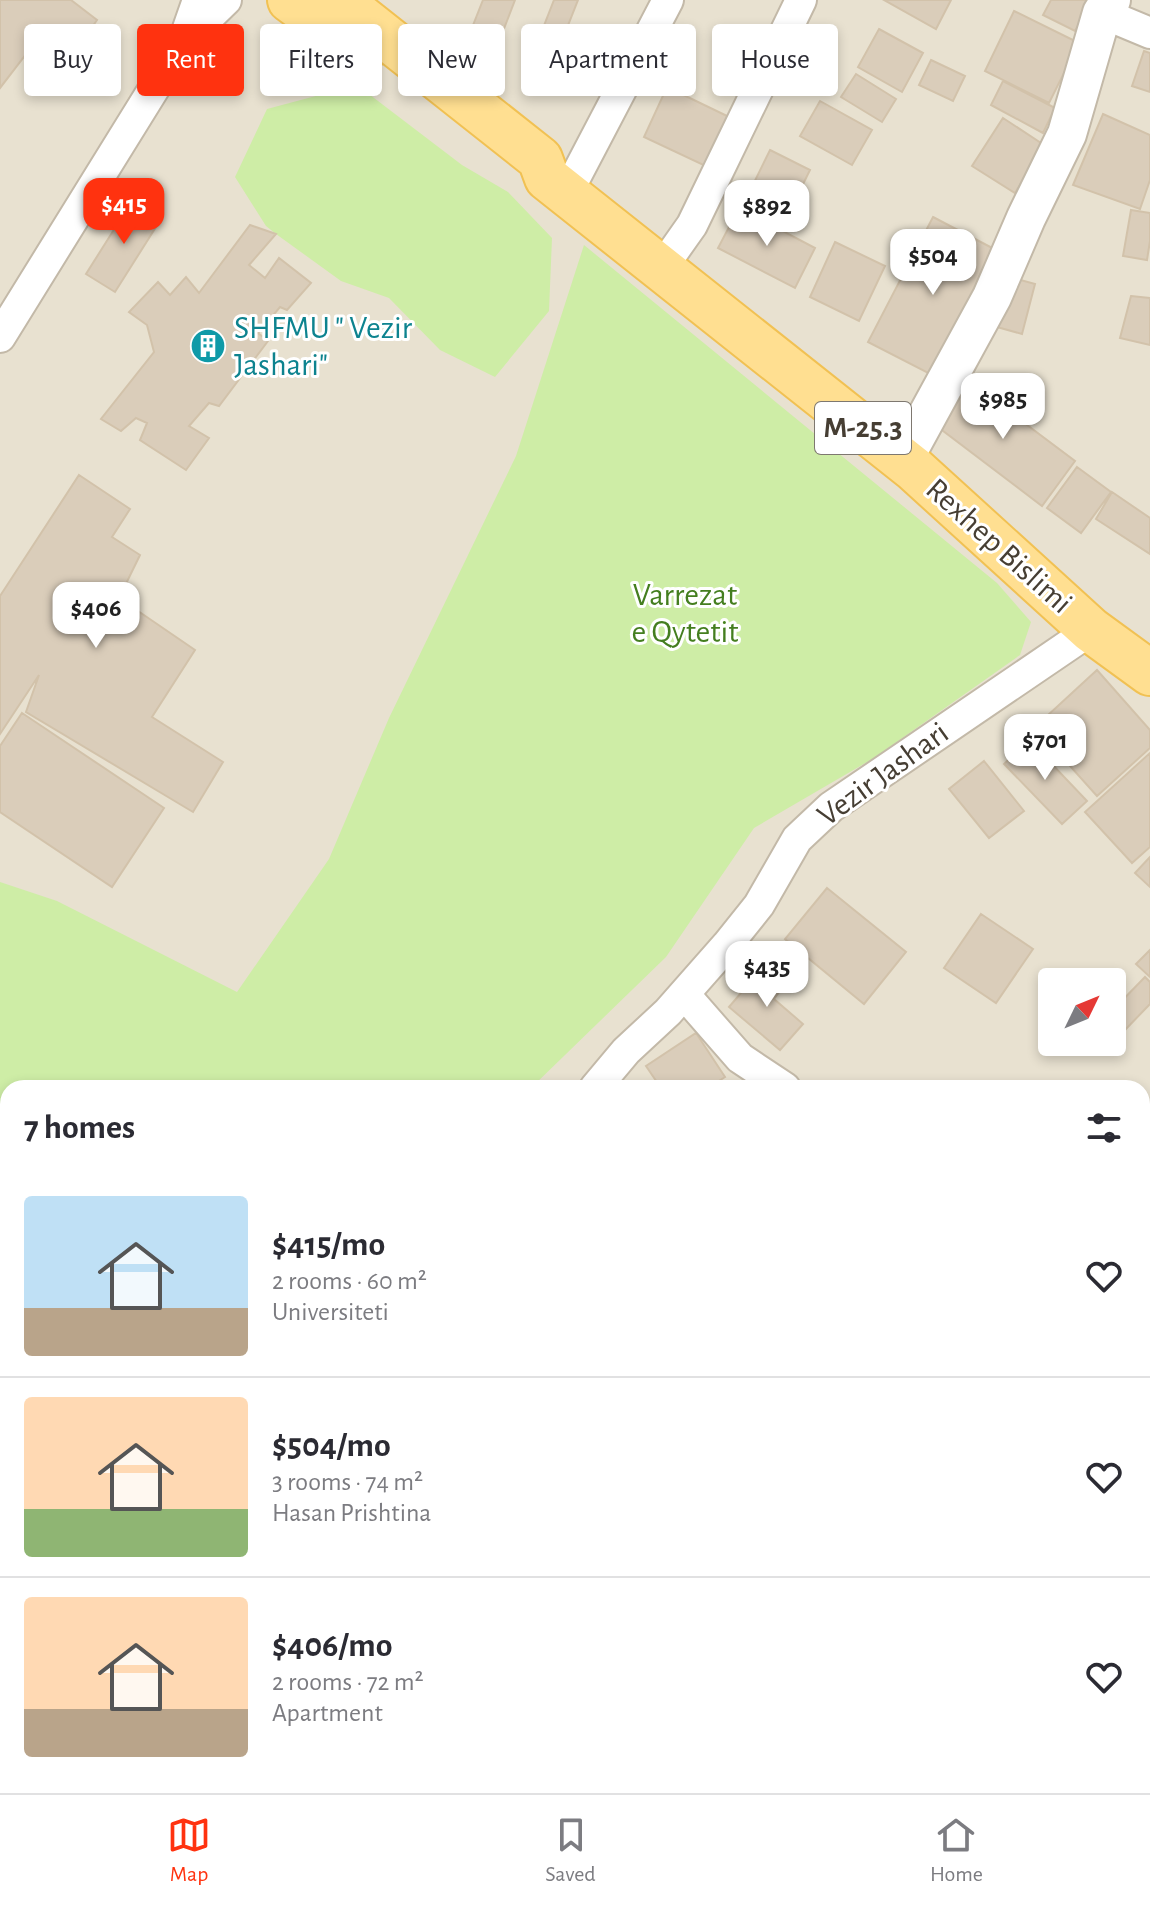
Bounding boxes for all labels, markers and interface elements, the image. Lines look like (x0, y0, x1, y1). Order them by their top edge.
chip: Buy (24, 24, 121, 96)
chip: Rent (137, 24, 244, 96)
chip: Filters (260, 24, 382, 96)
chip: New (398, 24, 505, 96)
chip: Apartment (521, 24, 696, 96)
chip: House (712, 24, 838, 96)
pin: $415 (77, 178, 171, 246)
pin: $892 (720, 180, 814, 248)
text: $415 (101, 191, 147, 217)
text: $892 (742, 193, 792, 219)
pin: $504 (886, 229, 980, 297)
text: $504 (908, 242, 958, 268)
place label: SHFMU " Vezir Jashari" (234, 312, 413, 381)
building icon: SHFMU " Vezir Jashari" (189, 327, 227, 365)
pin: $985 (956, 373, 1050, 441)
text: $985 (979, 386, 1027, 412)
road number: M-25.3 (815, 402, 911, 454)
street label: Rexhep Bislimi (920, 473, 1078, 619)
park label: Varrezat e Qytetit (632, 579, 738, 648)
pin: $406 (49, 582, 143, 650)
text: $406 (71, 595, 121, 621)
pin: $701 (998, 714, 1092, 782)
street label: Vezir Jashari (812, 716, 954, 832)
text: $701 (1022, 727, 1068, 753)
pin: $435 (720, 941, 814, 1009)
text: $435 (743, 954, 791, 980)
north arrow (1038, 968, 1126, 1056)
map controls (1038, 968, 1126, 1056)
icon: filters (1082, 1106, 1126, 1150)
text: 7 homes (24, 1111, 135, 1145)
icon: home (88, 1228, 184, 1324)
text: $415/mo (272, 1228, 385, 1262)
icon: heart (1082, 1254, 1126, 1298)
text: 2 rooms · 60 m² (272, 1268, 427, 1294)
text: Universiteti (272, 1299, 389, 1325)
icon: home (88, 1429, 184, 1525)
text: $504/mo (272, 1429, 391, 1463)
icon: heart (1082, 1455, 1126, 1499)
text: 3 rooms · 74 m² (272, 1469, 423, 1495)
text: Hasan Prishtina (272, 1500, 431, 1526)
icon: home (88, 1629, 184, 1725)
text: $406/mo (272, 1629, 392, 1663)
icon: heart (1082, 1655, 1126, 1699)
text: 2 rooms · 72 m² (272, 1669, 424, 1695)
text: Apartment (272, 1700, 383, 1726)
tab: Map (167, 1813, 211, 1887)
tab: Saved (545, 1813, 596, 1887)
tab: Home (930, 1813, 983, 1887)

